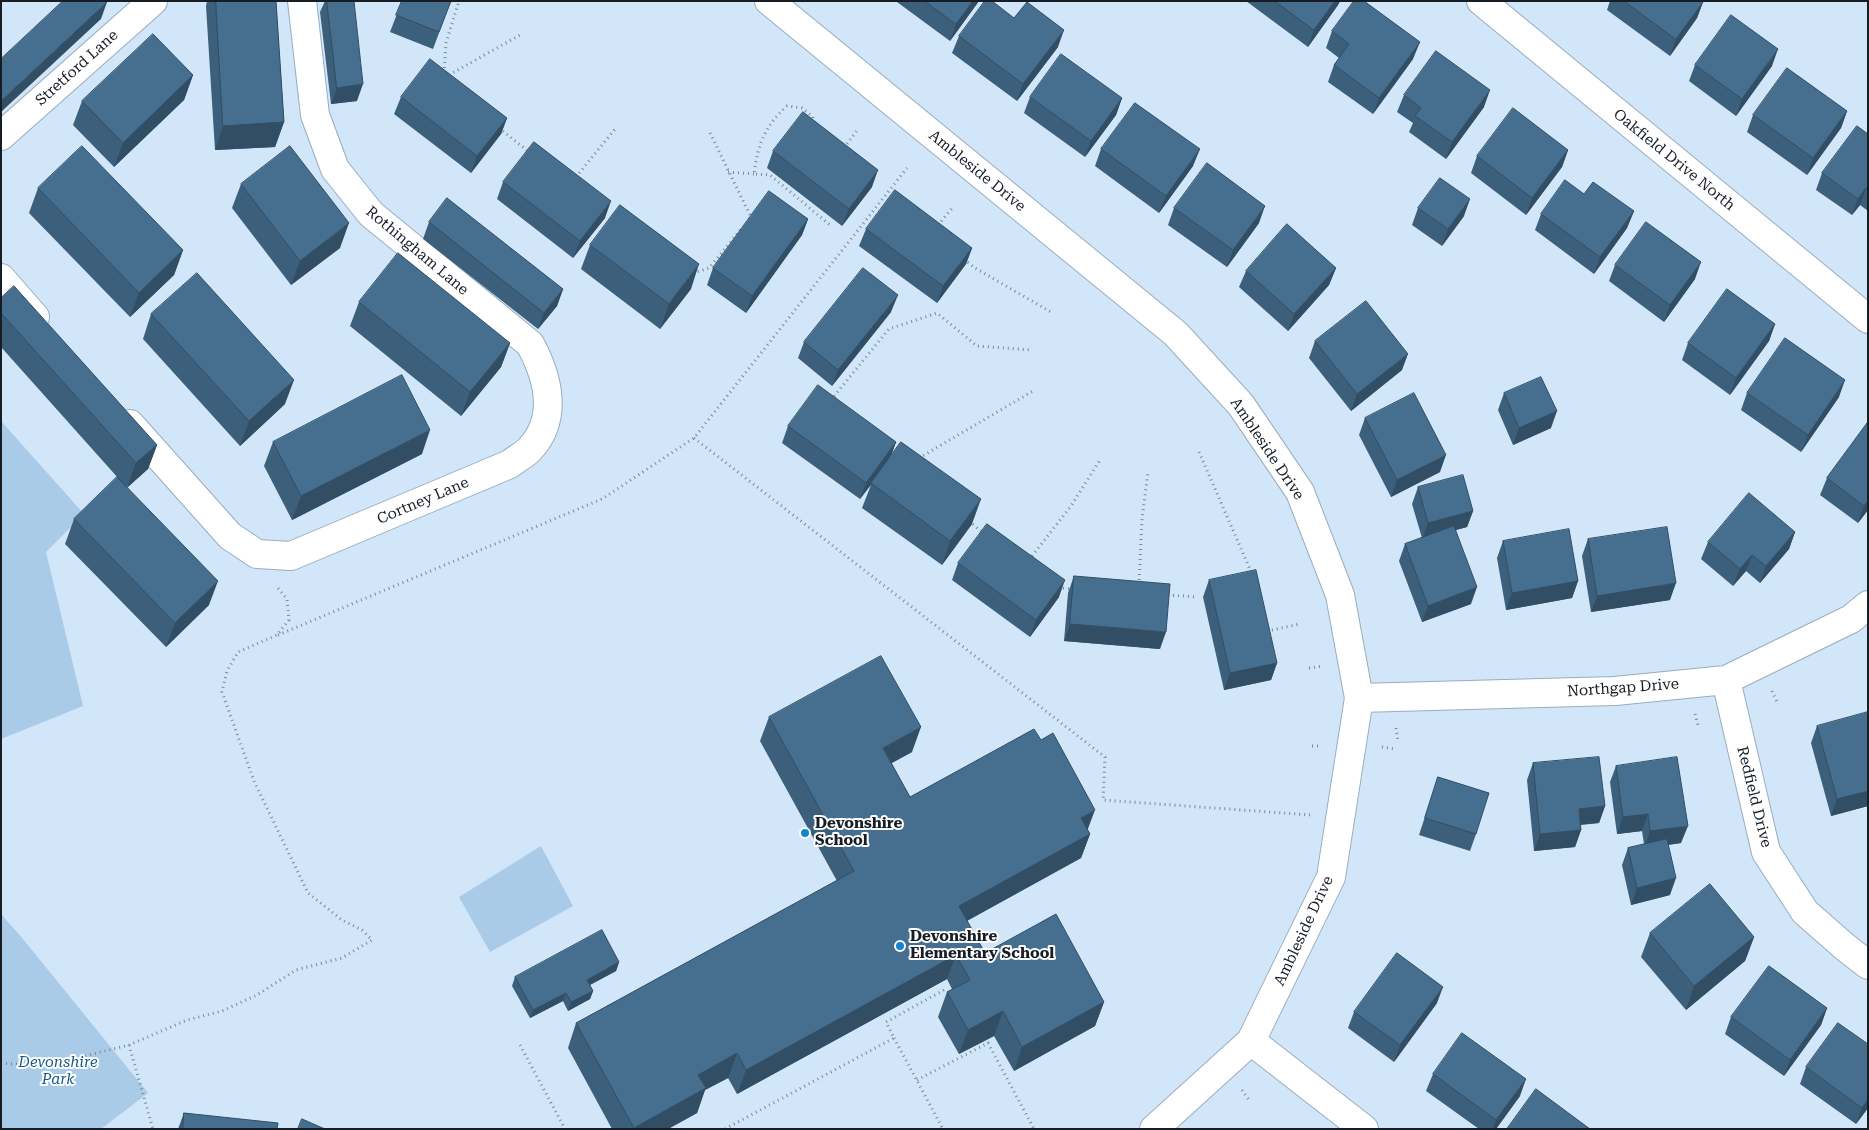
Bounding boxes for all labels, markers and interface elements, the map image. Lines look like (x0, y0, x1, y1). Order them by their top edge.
street label: Stretford Lane (32, 26, 122, 110)
street label: Oakfield Drive North (1610, 105, 1738, 215)
street label: Ambleside Drive (925, 126, 1029, 216)
street label: Rothingham Lane (362, 203, 472, 299)
street label: Ambleside Drive (1226, 395, 1308, 503)
street label: Cortney Lane (374, 474, 472, 528)
street label: Northgap Drive (1567, 675, 1679, 701)
street label: Redfield Drive (1733, 745, 1775, 849)
place label: Devonshire School (815, 815, 902, 850)
marker: Devonshire School (799, 827, 811, 839)
street label: Ambleside Drive (1271, 873, 1337, 989)
place label: Devonshire Elementary School (910, 928, 1054, 963)
marker: Devonshire Elementary School (894, 940, 906, 952)
park label: Devonshire Park (18, 1054, 98, 1089)

